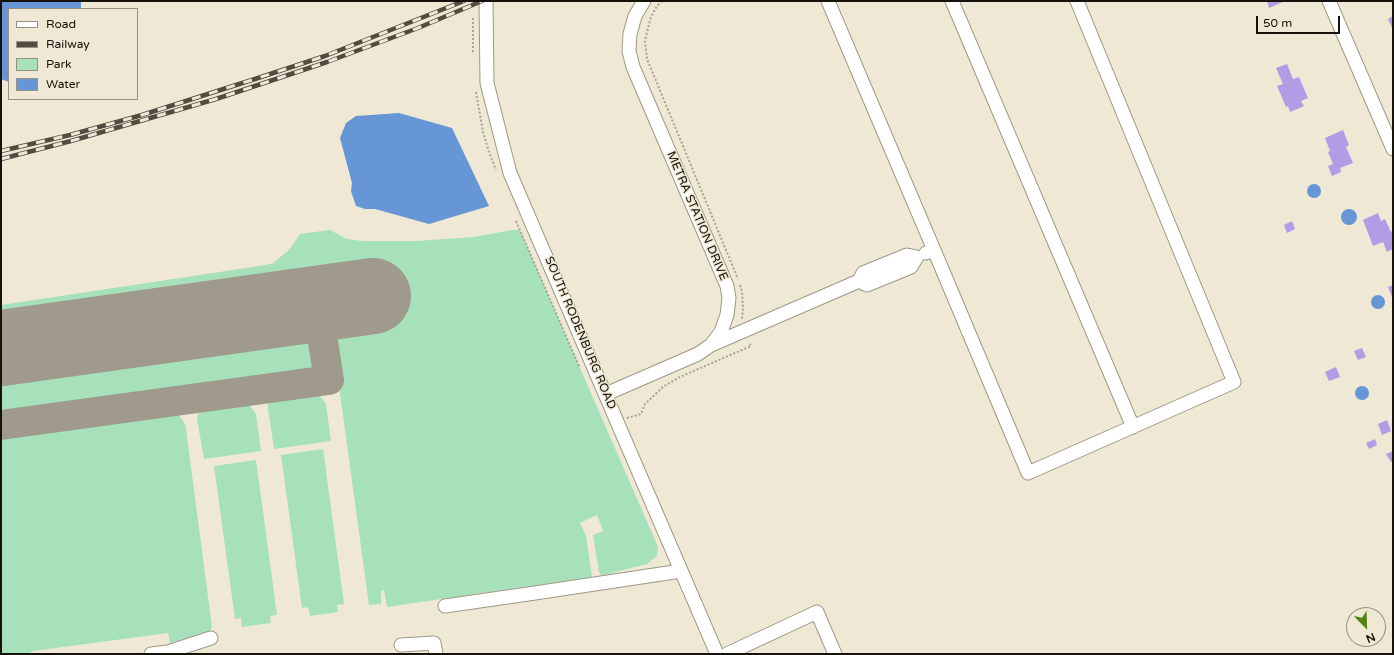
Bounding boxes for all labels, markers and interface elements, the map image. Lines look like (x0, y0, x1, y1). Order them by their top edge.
legend (8, 8, 138, 100)
scale bar (1258, 8, 1342, 34)
text: 50 m (1263, 16, 1292, 30)
text: Road (46, 17, 76, 31)
text: Railway (46, 37, 90, 51)
text: Park (46, 57, 72, 71)
text: Water (46, 77, 80, 91)
street label: METRA STATION DRIVE (663, 149, 731, 283)
street label: SOUTH RODENBURG ROAD (541, 254, 619, 412)
north arrow (1346, 607, 1386, 647)
text: N (1364, 630, 1377, 645)

